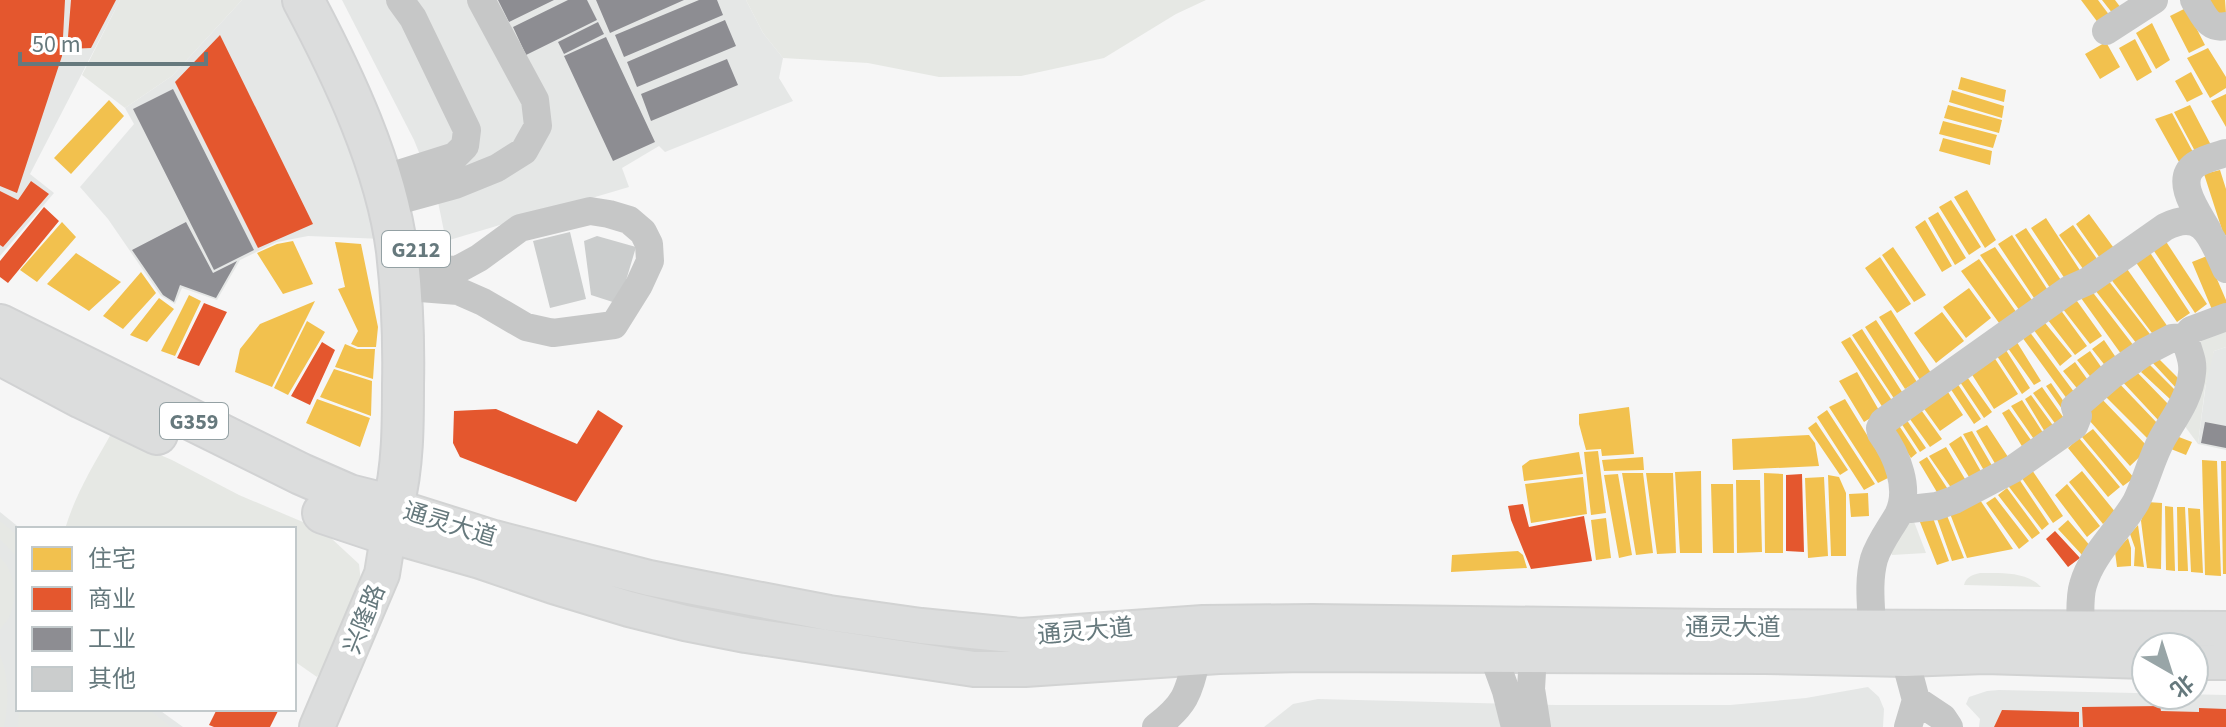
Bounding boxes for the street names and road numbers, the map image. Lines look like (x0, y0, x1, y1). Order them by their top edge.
road number: G212 (382, 231, 450, 267)
road number: G359 (160, 403, 228, 439)
street label: 通灵大道 (399, 494, 501, 555)
street label: 兴隆路 (335, 579, 394, 659)
street label: 通灵大道 (1036, 610, 1134, 653)
street label: 通灵大道 (1685, 610, 1781, 645)

